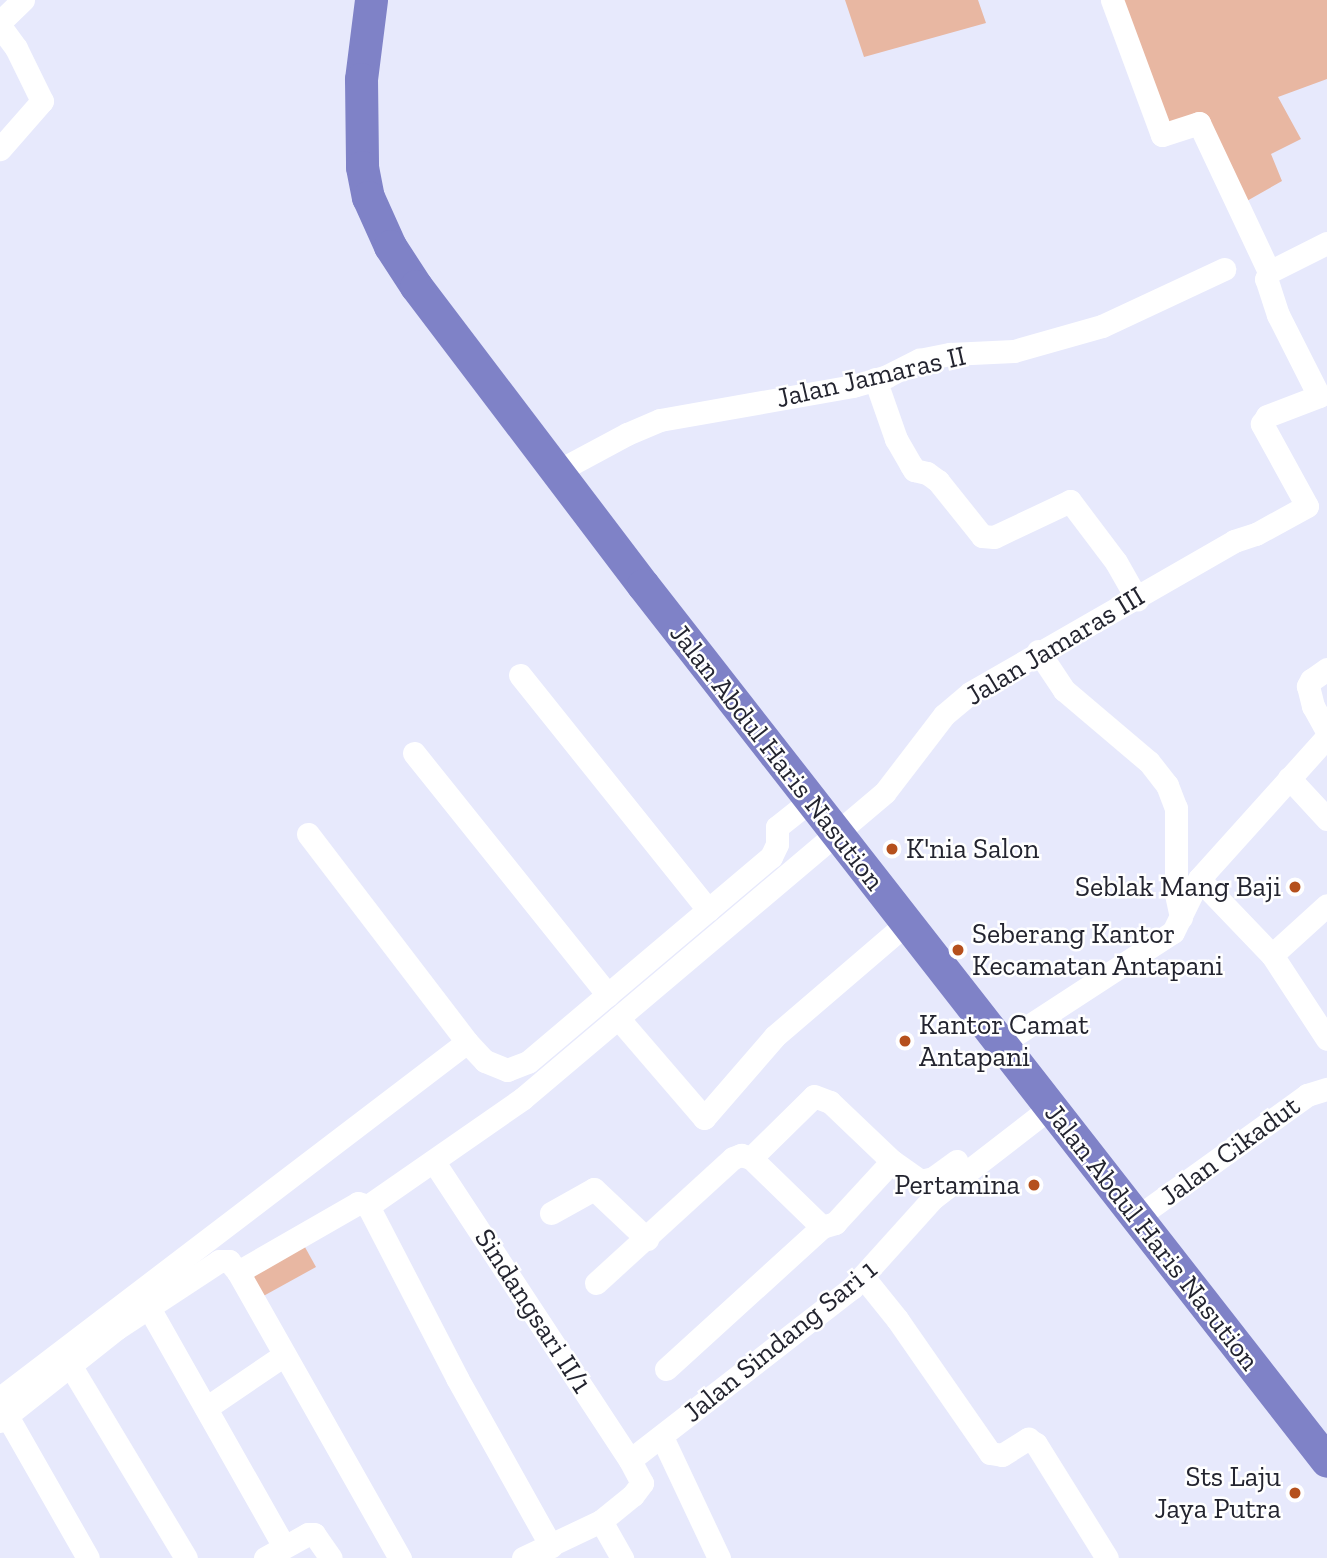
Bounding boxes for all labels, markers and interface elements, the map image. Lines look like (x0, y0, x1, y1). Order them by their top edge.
street label: Jalan Jamaras II (773, 339, 969, 415)
street label: Jalan Jamaras III (959, 579, 1151, 713)
street label: Jalan Abdul Haris Nasution (662, 617, 892, 897)
place label: K'nia Salon (906, 832, 1039, 866)
marker: K'nia Salon (884, 841, 900, 857)
place label: Seblak Mang Baji (1075, 870, 1281, 904)
marker: Seblak Mang Baji (1287, 879, 1303, 895)
place label: Seberang Kantor Kecamatan Antapani (972, 917, 1224, 983)
marker: Seberang Kantor Kecamatan Antapani (950, 942, 966, 958)
place label: Kantor Camat Antapani (919, 1008, 1089, 1074)
marker: Kantor Camat Antapani (897, 1033, 913, 1049)
street label: Jalan Cikadut (1154, 1089, 1306, 1213)
street label: Jalan Abdul Haris Nasution (1037, 1097, 1267, 1377)
place label: Pertamina (894, 1168, 1020, 1202)
marker: Pertamina (1026, 1177, 1042, 1193)
street label: Sindangsari II/1 (467, 1223, 599, 1399)
street label: Jalan Sindang Sari 1 (676, 1253, 884, 1429)
place label: Sts Laju Jaya Putra (1154, 1460, 1281, 1526)
marker: Sts Laju Jaya Putra (1287, 1485, 1303, 1501)

